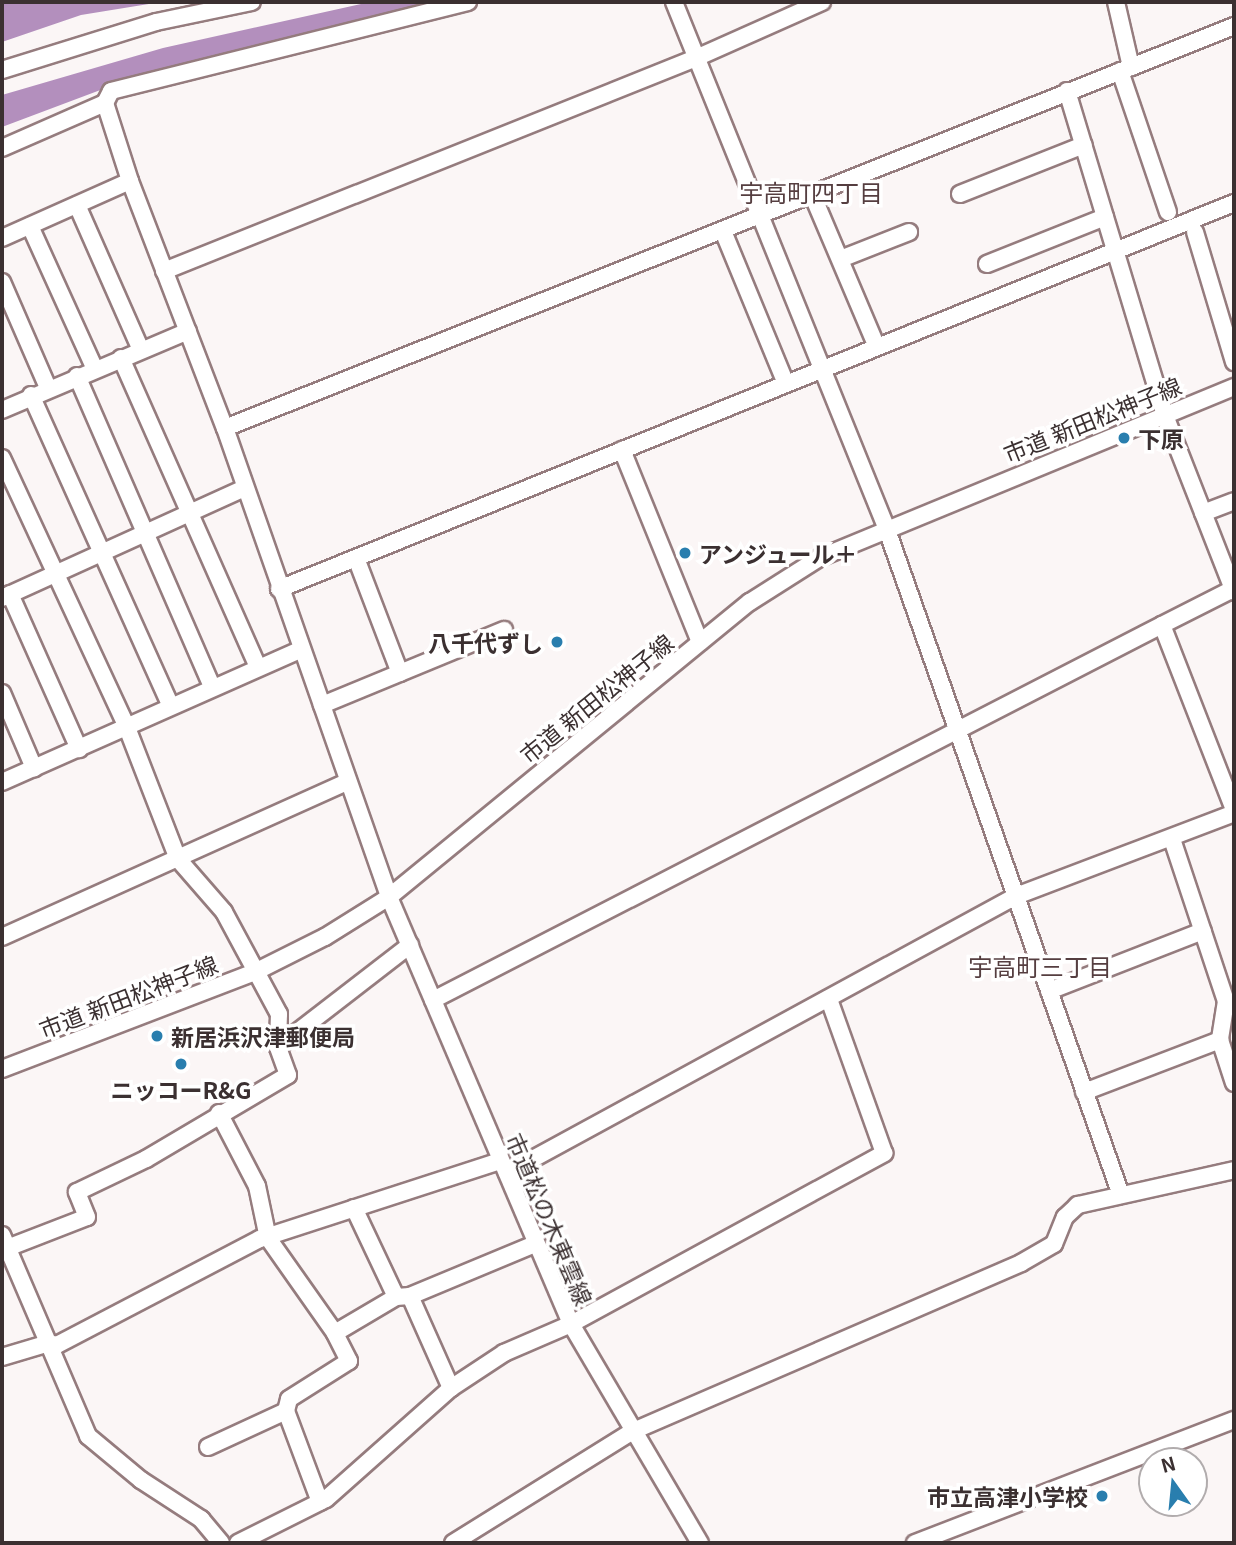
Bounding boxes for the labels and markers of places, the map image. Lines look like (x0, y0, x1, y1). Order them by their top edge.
place label: 下原 (1138, 424, 1184, 452)
marker: 下原 (1116, 430, 1132, 446)
place label: アンジュール＋ (699, 539, 860, 567)
marker: アンジュール＋ (677, 545, 693, 561)
place label: 八千代ずし (428, 628, 543, 656)
marker: 八千代ずし (549, 634, 565, 650)
place label: 新居浜沢津郵便局 (171, 1022, 355, 1050)
marker: 新居浜沢津郵便局 (149, 1028, 165, 1044)
marker: ニッコーR&G (173, 1056, 189, 1072)
place label: ニッコーR&G (110, 1075, 252, 1103)
place label: 市立高津小学校 (927, 1482, 1088, 1510)
marker: 市立高津小学校 (1094, 1488, 1110, 1504)

